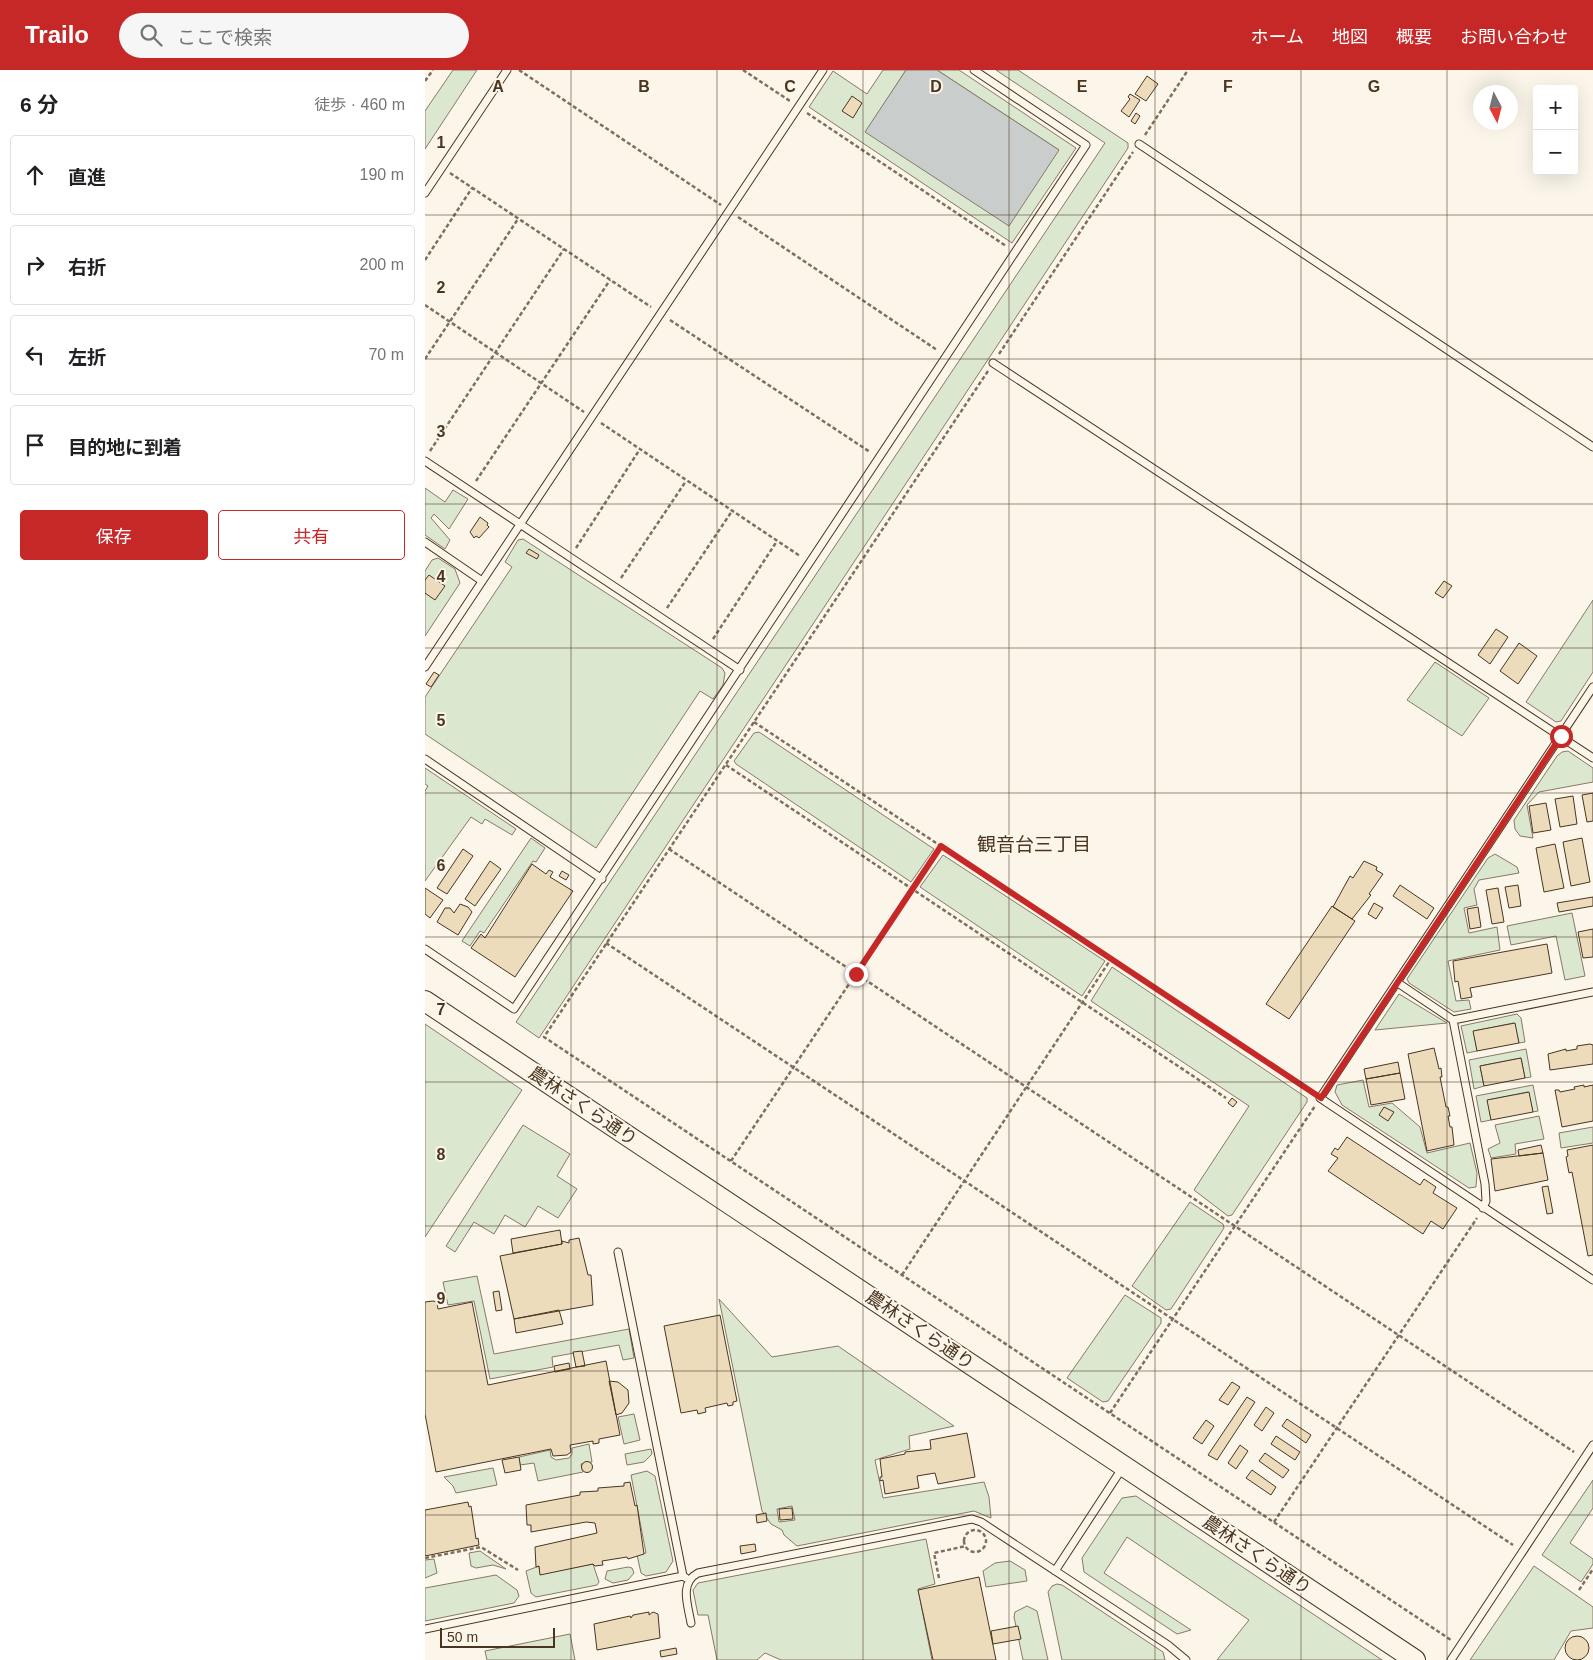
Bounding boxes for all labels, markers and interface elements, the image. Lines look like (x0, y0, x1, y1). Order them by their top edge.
search box (119, 13, 469, 58)
text: Trailo (25, 21, 89, 48)
icon: search (137, 21, 165, 49)
text: ここで検索 (177, 27, 272, 48)
text: ホーム (1251, 27, 1304, 47)
text: 地図 (1332, 27, 1368, 47)
text: 概要 (1396, 27, 1432, 47)
text: お問い合わせ (1460, 27, 1568, 47)
text: A (492, 78, 504, 95)
text: B (638, 78, 650, 95)
text: C (784, 78, 796, 95)
text: D (930, 78, 942, 95)
text: E (1077, 78, 1088, 95)
text: F (1223, 78, 1233, 95)
text: G (1368, 78, 1380, 95)
north arrow (1473, 85, 1518, 130)
map controls (1533, 85, 1578, 175)
button: + (1533, 85, 1578, 130)
text: 6 分 (20, 93, 59, 116)
text: 徒歩 · 460 m (314, 96, 405, 113)
button: − (1533, 130, 1578, 175)
text: 1 (437, 134, 446, 151)
icon: ahead (21, 161, 49, 189)
text: 190 m (360, 166, 404, 183)
text: 直進 (68, 167, 106, 188)
icon: right (21, 251, 49, 279)
text: 200 m (360, 256, 404, 273)
text: 右折 (68, 257, 106, 278)
text: 2 (437, 279, 446, 296)
icon: left (21, 341, 49, 369)
text: 70 m (368, 346, 404, 363)
text: 左折 (68, 347, 106, 368)
text: 3 (437, 423, 446, 440)
icon: arrive (21, 431, 49, 459)
text: 目的地に到着 (68, 437, 182, 458)
button: 保存 (20, 510, 208, 560)
button: 共有 (218, 510, 405, 560)
text: 4 (437, 568, 446, 585)
text: 5 (437, 712, 446, 729)
route start (1550, 725, 1573, 748)
district label: 観音台三丁目 (977, 834, 1091, 855)
text: 6 (437, 857, 446, 874)
route end (845, 963, 868, 986)
text: 7 (437, 1001, 446, 1018)
street label: 農林さくら通り (525, 1062, 641, 1150)
text: 8 (437, 1146, 446, 1163)
street label: 農林さくら通り (862, 1286, 978, 1374)
text: 9 (437, 1290, 446, 1307)
street label: 農林さくら通り (1199, 1511, 1315, 1599)
scale bar (440, 1625, 555, 1648)
text: 50 m (447, 1629, 478, 1645)

